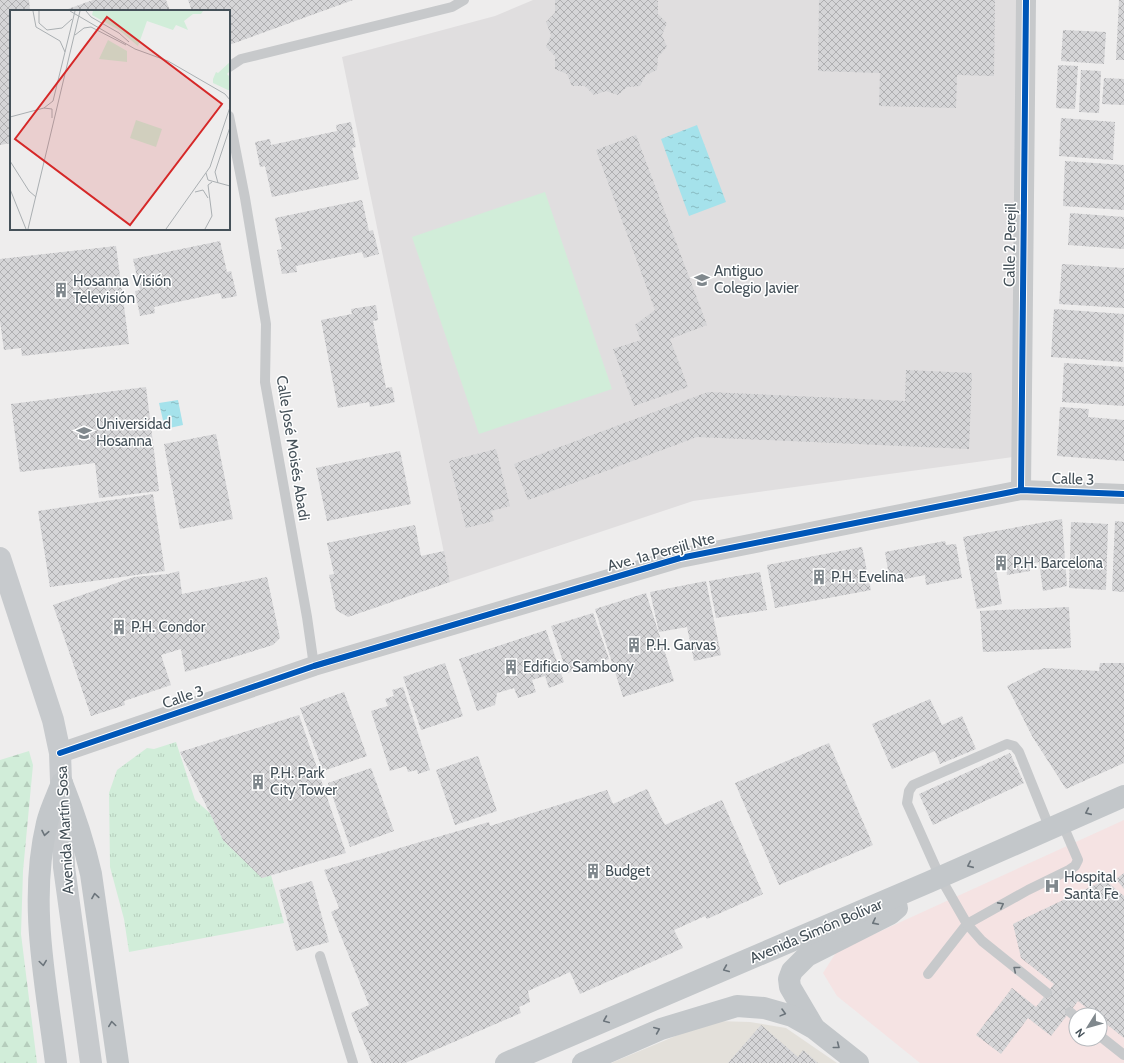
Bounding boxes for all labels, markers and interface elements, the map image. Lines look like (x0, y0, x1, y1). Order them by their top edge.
inset map (10, 10, 230, 230)
street label: Calle 2 Perejil (1000, 202, 1020, 287)
place label: Antiguo Colegio Javier (714, 262, 799, 297)
school or university icon: Antiguo Colegio Javier (693, 271, 711, 289)
place label: Hosanna Visión Televisión (73, 272, 171, 307)
building icon: Hosanna Visión Televisión (52, 281, 70, 299)
street label: Calle José Moisés Abadi (273, 374, 313, 522)
place label: Universidad Hosanna (96, 415, 171, 450)
school or university icon: Universidad Hosanna (75, 424, 93, 442)
street label: Calle 3 (1051, 469, 1095, 489)
street label: Ave. 1a Perejil Nte (605, 529, 717, 575)
building icon: P.H. Barcelona (992, 554, 1010, 572)
place label: P.H. Barcelona (1013, 554, 1104, 572)
building icon: P.H. Evelina (810, 568, 828, 586)
place label: P.H. Evelina (831, 568, 905, 586)
building icon: P.H. Condor (110, 618, 128, 636)
place label: P.H. Condor (131, 618, 206, 636)
building icon: P.H. Garvas (625, 636, 643, 654)
place label: P.H. Garvas (646, 636, 716, 654)
building icon: Edificio Sambony (502, 658, 520, 676)
place label: Edificio Sambony (523, 658, 634, 676)
street label: Calle 3 (160, 682, 206, 712)
place label: P.H. Park City Tower (270, 764, 337, 799)
street label: Avenida Martín Sosa (53, 765, 77, 895)
building icon: P.H. Park City Tower (249, 773, 267, 791)
one-way arrow (1085, 807, 1093, 815)
one-way arrow (41, 830, 50, 836)
one-way arrow (966, 860, 973, 868)
building icon: Budget (584, 862, 602, 880)
place label: Budget (605, 862, 650, 880)
place label: Hospital Santa Fe (1064, 868, 1119, 903)
hospital icon: Hospital Santa Fe (1043, 877, 1061, 895)
one-way arrow (91, 892, 100, 899)
street label: Avenida Simón Bolívar (747, 895, 885, 967)
one-way arrow (997, 902, 1004, 910)
one-way arrow (872, 917, 879, 925)
one-way arrow (38, 960, 47, 966)
one-way arrow (722, 965, 729, 973)
one-way arrow (1014, 966, 1021, 973)
north arrow (1068, 1007, 1108, 1047)
one-way arrow (779, 1009, 786, 1017)
one-way arrow (603, 1016, 610, 1024)
one-way arrow (108, 1021, 117, 1027)
text: N (1072, 1026, 1088, 1040)
one-way arrow (654, 1027, 661, 1035)
one-way arrow (832, 1041, 839, 1048)

